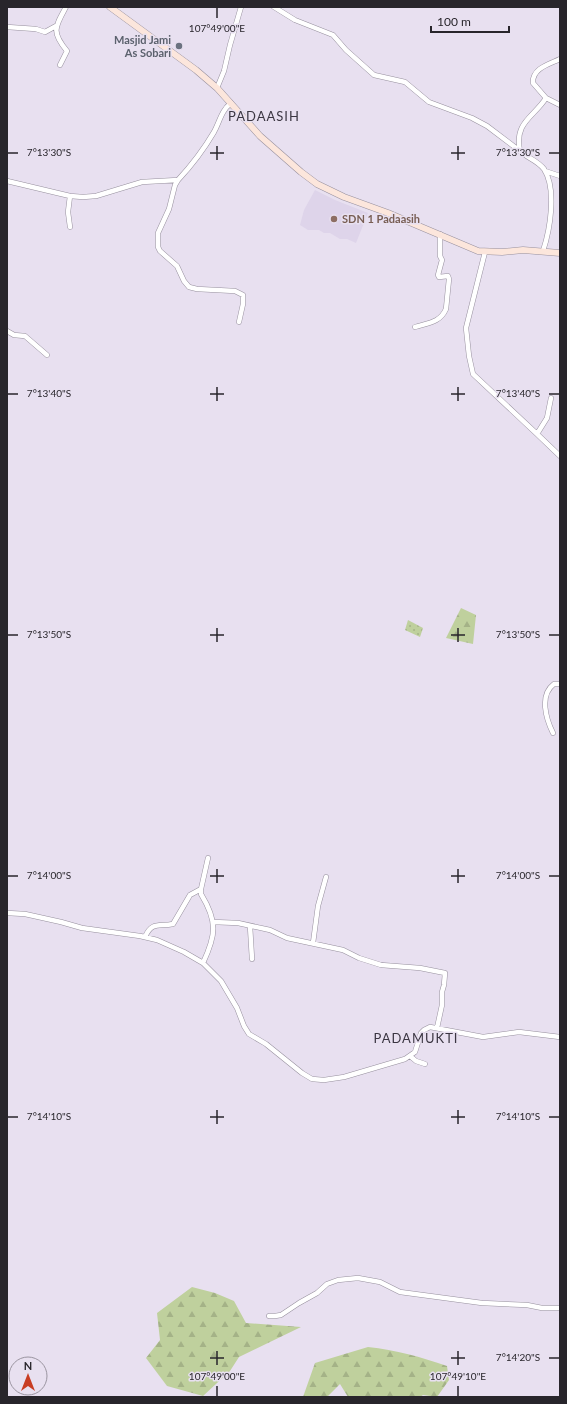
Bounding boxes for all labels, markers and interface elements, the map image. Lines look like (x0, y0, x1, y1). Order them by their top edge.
scale bar (431, 8, 509, 34)
text: 100 m (437, 14, 471, 29)
text: 107°49'00"E (189, 22, 245, 34)
place label: Masjid Jami As Sobari (114, 33, 171, 59)
marker: Masjid Jami As Sobari (174, 41, 184, 51)
district label: PADAASIH (228, 108, 300, 124)
text: 7°13'30"S (27, 146, 71, 158)
text: 7°13'30"S (496, 146, 540, 158)
place label: SDN 1 Padaasih (342, 212, 420, 225)
marker: SDN 1 Padaasih (329, 214, 339, 224)
text: 7°13'40"S (27, 387, 71, 399)
text: 7°13'40"S (496, 387, 540, 399)
text: 7°13'50"S (27, 628, 71, 640)
text: 7°13'50"S (496, 628, 540, 640)
text: 7°14'00"S (27, 869, 71, 881)
text: 7°14'00"S (496, 869, 540, 881)
district label: PADAMUKTI (374, 1030, 458, 1046)
text: 7°14'10"S (27, 1110, 71, 1122)
text: 7°14'10"S (496, 1110, 540, 1122)
text: 7°14'20"S (496, 1351, 540, 1363)
north arrow (8, 1356, 48, 1396)
text: N (24, 1359, 32, 1372)
text: 107°49'00"E (189, 1370, 245, 1382)
text: 107°49'10"E (430, 1370, 486, 1382)

